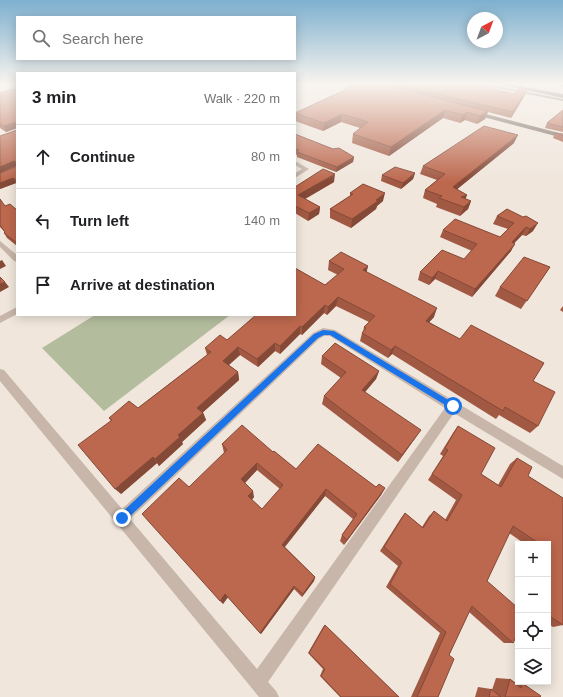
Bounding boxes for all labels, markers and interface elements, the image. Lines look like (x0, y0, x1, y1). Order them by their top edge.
north arrow (467, 12, 503, 48)
search box (16, 16, 296, 60)
icon: search (30, 27, 52, 49)
text: Search here (62, 30, 144, 47)
text: 3 min (32, 88, 76, 107)
text: Walk · 220 m (204, 91, 280, 106)
icon: ahead (32, 146, 54, 168)
text: Continue (70, 148, 135, 165)
text: 80 m (251, 149, 280, 164)
icon: left (32, 210, 54, 232)
text: Turn left (70, 212, 129, 229)
text: 140 m (244, 213, 280, 228)
icon: arrive (32, 274, 54, 296)
text: Arrive at destination (70, 276, 215, 293)
route start (444, 397, 462, 415)
route end (113, 509, 131, 527)
map controls (515, 541, 551, 685)
button: + (515, 541, 551, 577)
button: − (515, 577, 551, 613)
button: locate (515, 613, 551, 649)
button: layers (515, 649, 551, 685)

